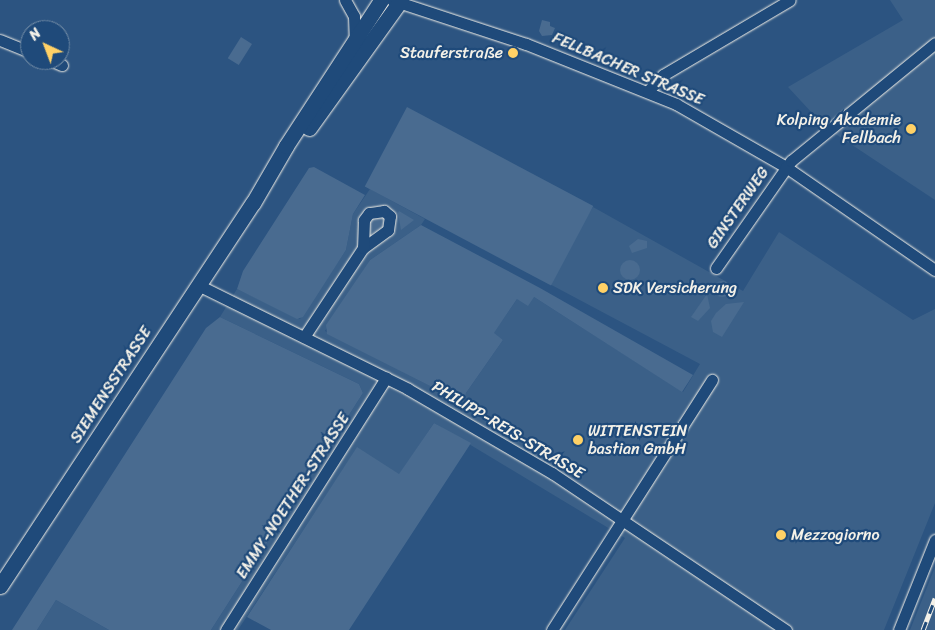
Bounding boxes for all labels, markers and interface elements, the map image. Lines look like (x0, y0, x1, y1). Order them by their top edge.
north arrow (20, 20, 70, 70)
text: N (23, 22, 47, 47)
street label: FELLBACHER STRASSE (549, 28, 707, 110)
place label: Stauferstraße (400, 43, 503, 63)
marker: Stauferstraße (507, 47, 519, 59)
place label: Kolping Akademie Fellbach (776, 110, 901, 148)
marker: Kolping Akademie Fellbach (905, 123, 917, 135)
street label: GINSTERWEG (703, 163, 773, 253)
place label: SDK Versicherung (613, 278, 737, 298)
marker: SDK Versicherung (597, 282, 609, 294)
street label: SIEMENSSTRASSE (66, 323, 156, 447)
street label: PHILIPP-REIS-STRASSE (428, 377, 588, 483)
street label: EMMY-NOETHER-STRASSE (232, 410, 354, 582)
place label: WITTENSTEIN bastian GmbH (588, 421, 687, 459)
marker: WITTENSTEIN bastian GmbH (572, 434, 584, 446)
place label: Mezzogiorno (791, 525, 880, 545)
marker: Mezzogiorno (775, 529, 787, 541)

